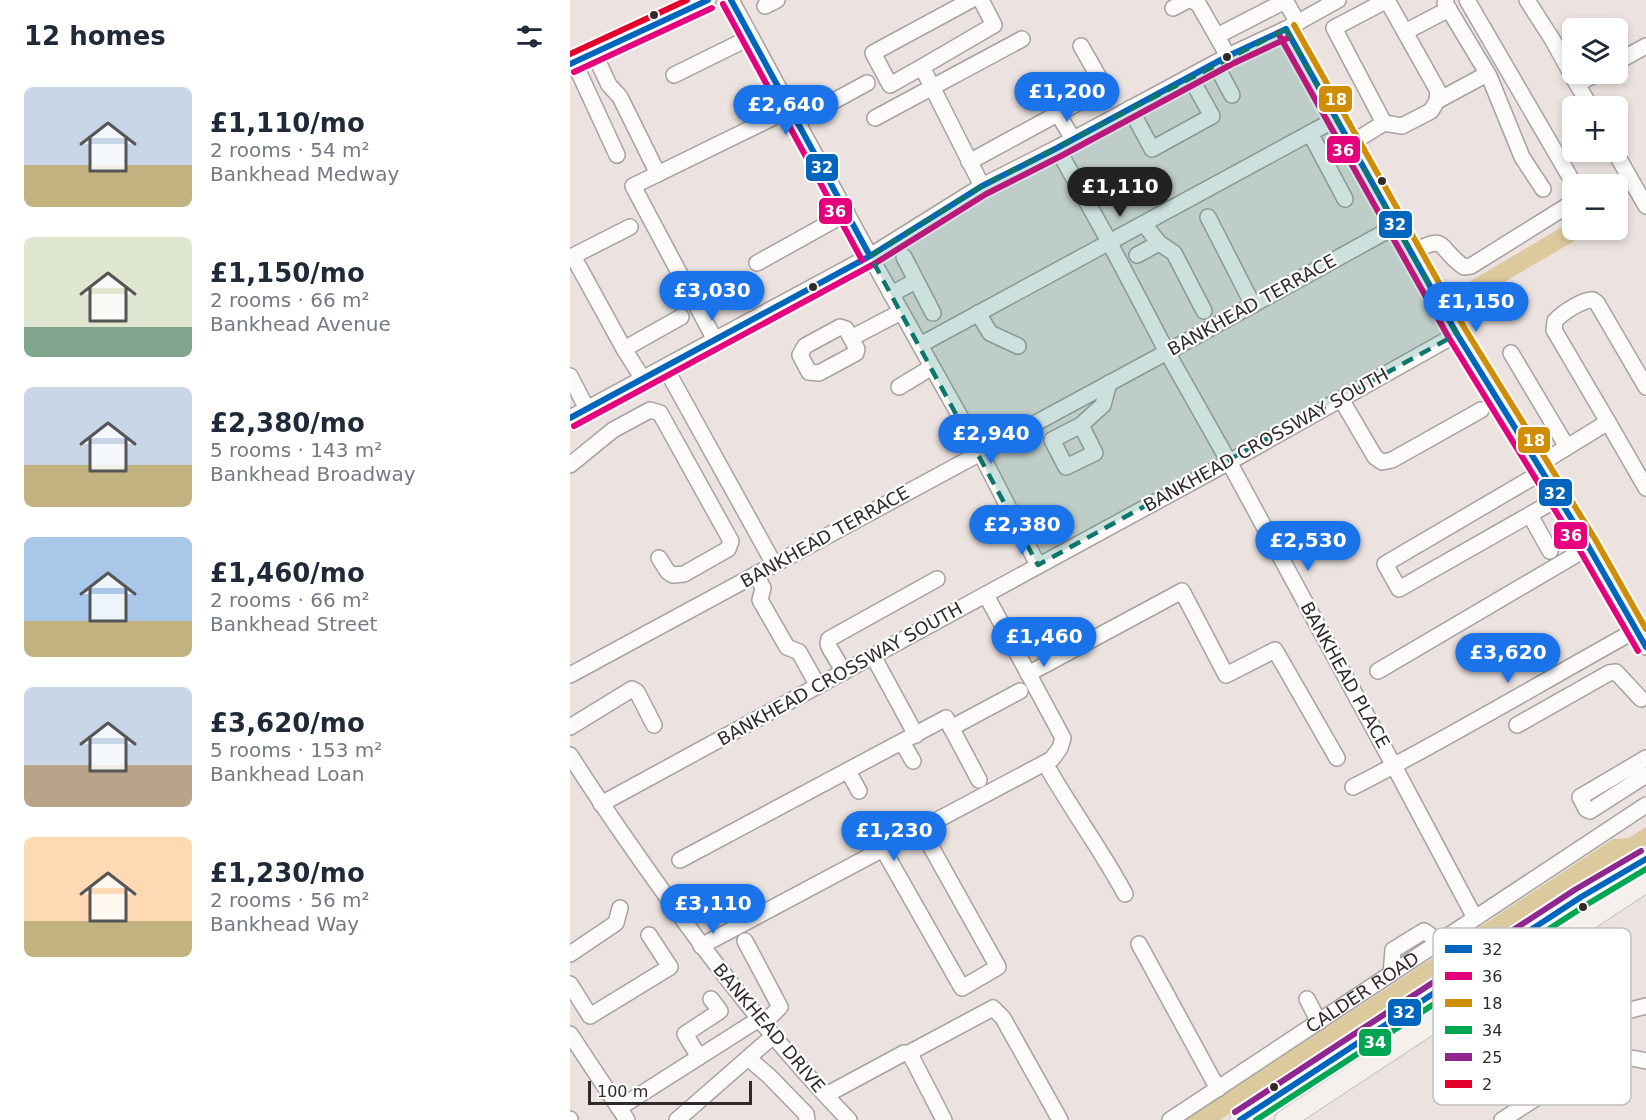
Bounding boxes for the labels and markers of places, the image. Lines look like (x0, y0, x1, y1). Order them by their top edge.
unlabelled marker (648, 9, 660, 21)
unlabelled marker (1221, 51, 1233, 63)
pin: £1,200 (1018, 72, 1116, 123)
pin: £2,640 (737, 85, 835, 136)
pin: £1,110 (1071, 167, 1169, 218)
unlabelled marker (1376, 175, 1388, 187)
pin: £3,030 (663, 271, 761, 322)
unlabelled marker (807, 281, 819, 293)
pin: £1,150 (1427, 282, 1525, 333)
pin: £2,940 (942, 414, 1040, 465)
pin: £2,380 (973, 505, 1071, 556)
pin: £2,530 (1259, 521, 1357, 572)
pin: £1,460 (995, 617, 1093, 668)
pin: £3,620 (1459, 633, 1557, 684)
pin: £1,230 (845, 811, 943, 862)
pin: £3,110 (664, 884, 762, 935)
unlabelled marker (1577, 901, 1589, 913)
unlabelled marker (1268, 1081, 1280, 1093)

